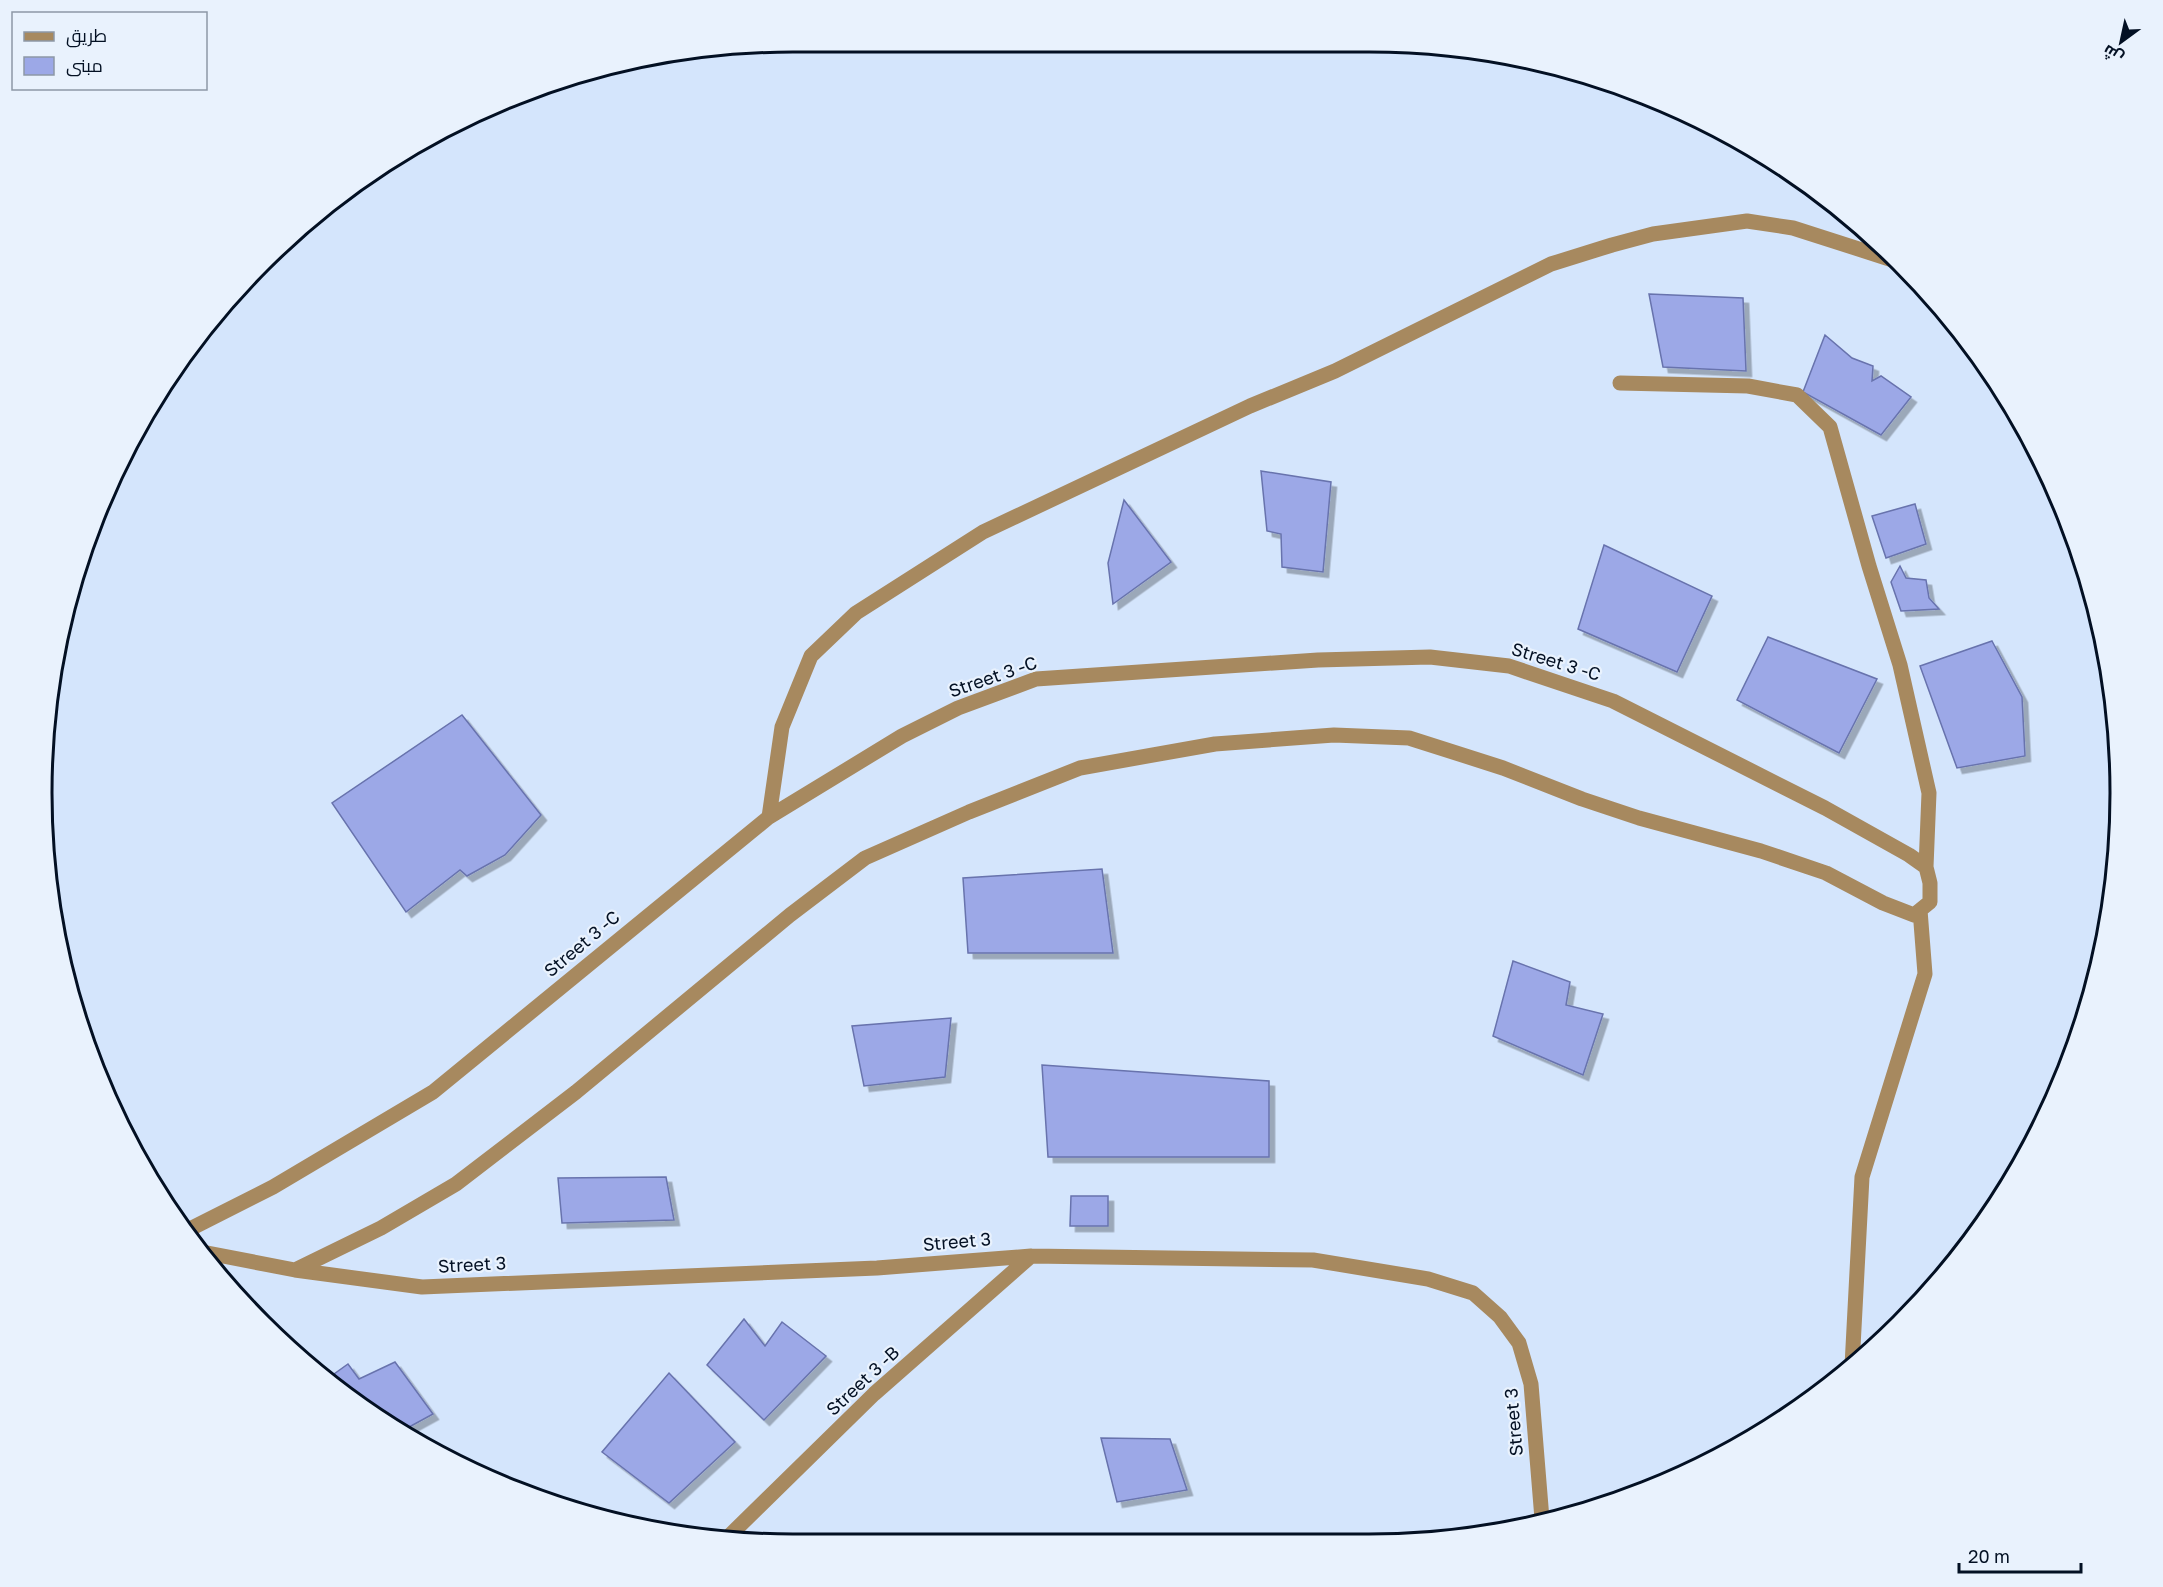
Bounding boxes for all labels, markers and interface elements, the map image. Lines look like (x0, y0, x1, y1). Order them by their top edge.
legend (12, 12, 207, 90)
north arrow (2091, 12, 2151, 72)
text: طريق (66, 24, 107, 48)
text: ش (2099, 41, 2127, 69)
text: مبنى (66, 54, 103, 77)
street label: Street 3 -C (1509, 637, 1603, 685)
street label: Street 3 -C (946, 651, 1040, 701)
street label: Street 3 -C (539, 905, 624, 981)
street label: Street 3 (922, 1227, 992, 1255)
street label: Street 3 (437, 1251, 507, 1277)
street label: Street 3 -B (821, 1341, 903, 1420)
street label: Street 3 (1499, 1387, 1527, 1457)
scale bar (1959, 1536, 2080, 1574)
text: 20 m (1968, 1545, 2010, 1567)

